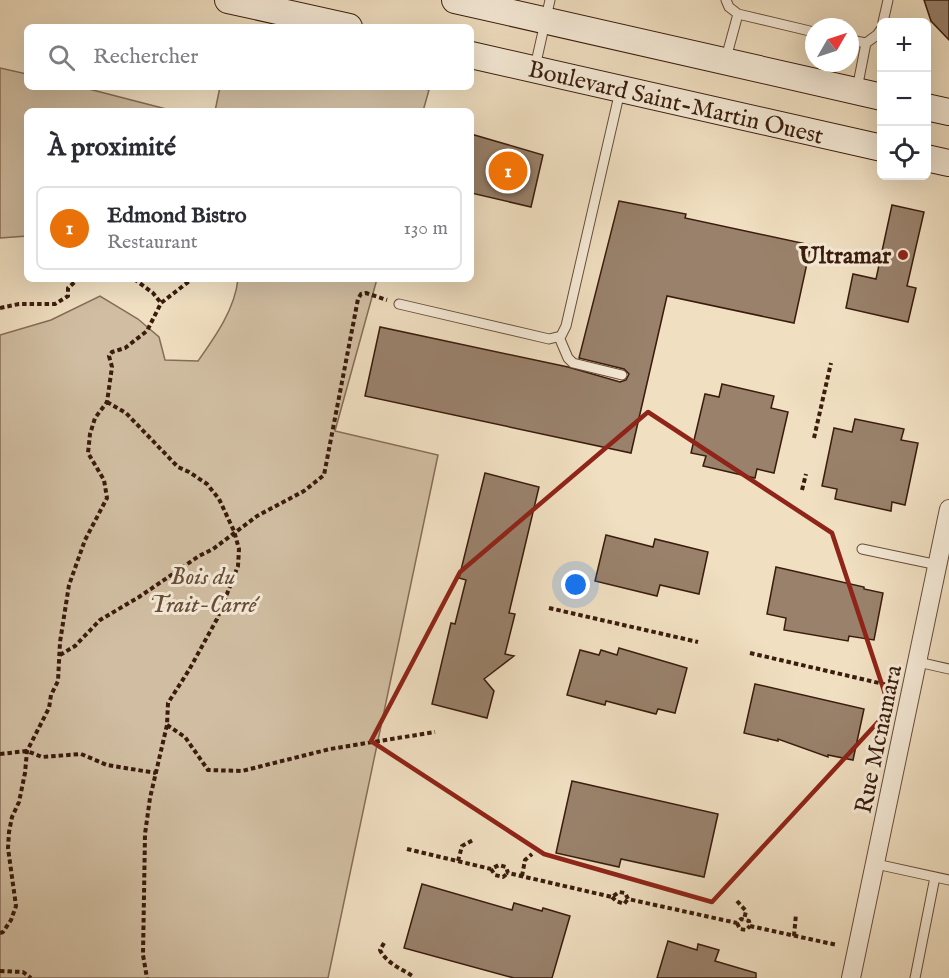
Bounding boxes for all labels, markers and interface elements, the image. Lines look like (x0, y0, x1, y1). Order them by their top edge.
north arrow (805, 18, 859, 72)
map controls (877, 18, 931, 180)
button: + (877, 18, 931, 72)
search box (24, 24, 474, 90)
icon: search (45, 41, 78, 74)
text: Rechercher (93, 43, 198, 71)
street label: Boulevard Saint-Martin Ouest (525, 54, 826, 153)
button: − (877, 72, 931, 126)
button: locate (877, 126, 931, 180)
text: À proximité (48, 131, 176, 164)
pin: 1 (488, 148, 528, 194)
text: Edmond Bistro (107, 202, 247, 230)
text: 1 (66, 216, 73, 241)
text: 130 m (403, 216, 448, 241)
text: Restaurant (107, 230, 198, 255)
place label: Ultramar (798, 241, 891, 272)
marker: Ultramar (896, 248, 910, 262)
park label: Bois du Trait-Carré (149, 562, 261, 621)
your location (561, 570, 590, 599)
street label: Rue Mcnamara (849, 662, 910, 816)

